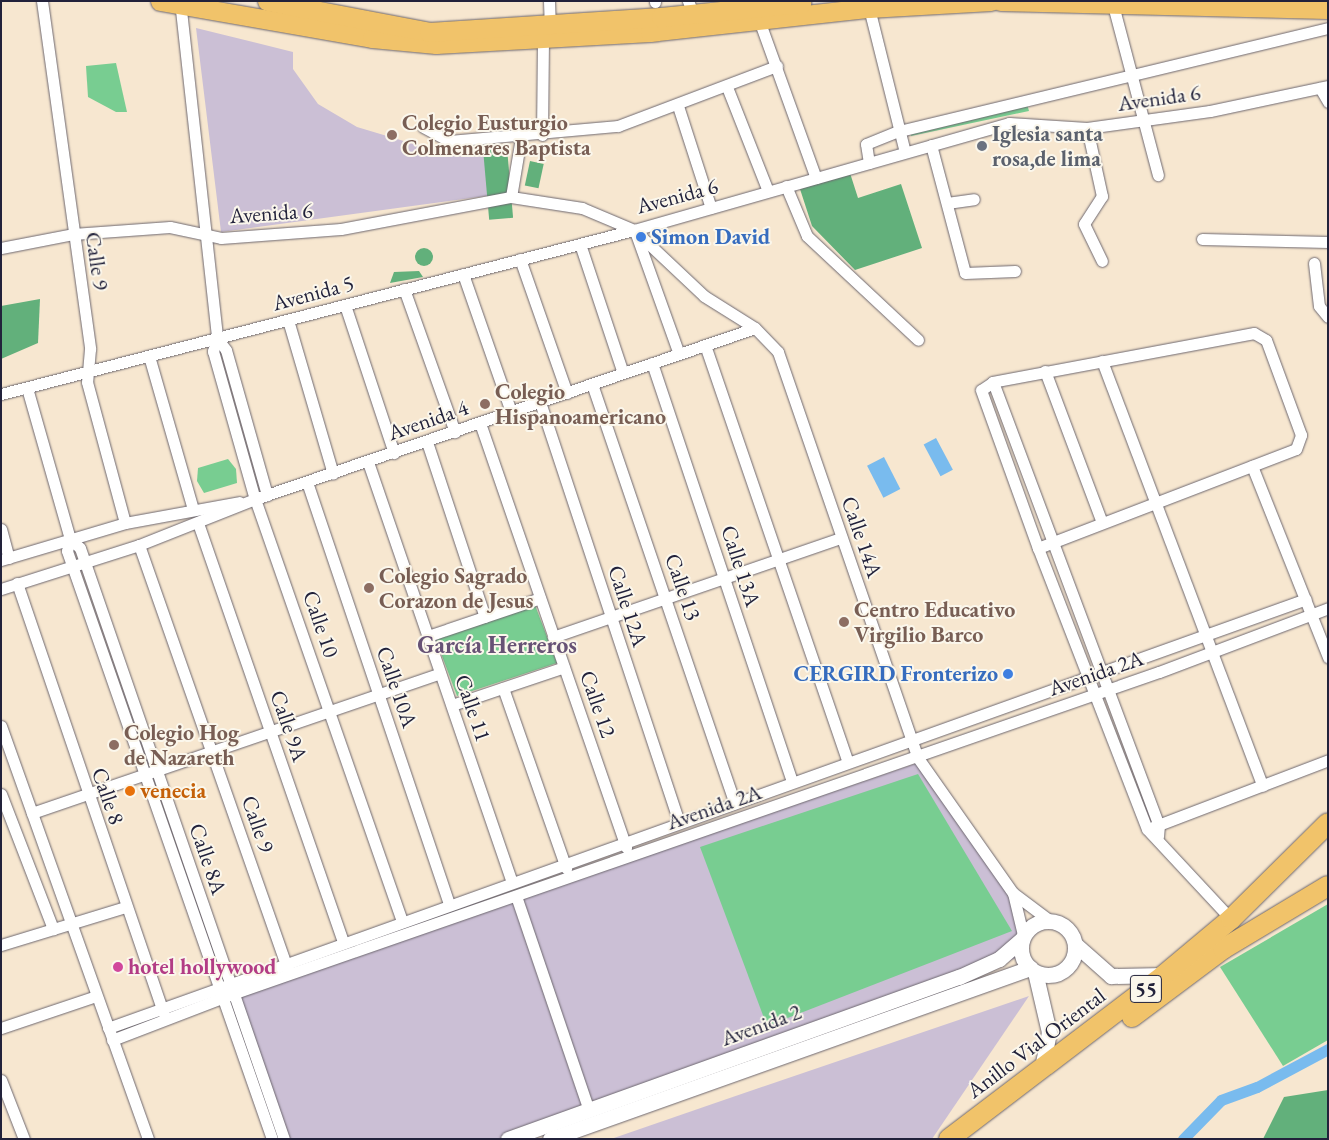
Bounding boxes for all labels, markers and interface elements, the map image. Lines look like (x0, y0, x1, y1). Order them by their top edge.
street label: Avenida 6 (1116, 79, 1202, 117)
place label: Colegio Eusturgio Colmenares Baptista (402, 109, 591, 160)
place label: Iglesia santa rosa,de lima (992, 120, 1103, 172)
marker: Colegio Eusturgio Colmenares Baptista (386, 129, 398, 141)
marker: Iglesia santa rosa,de lima (976, 140, 988, 152)
street label: Avenida 6 (633, 172, 721, 220)
street label: Avenida 6 (229, 197, 313, 229)
place label: Simon David (651, 224, 770, 250)
street label: Calle 9 (80, 230, 114, 292)
marker: Simon David (635, 231, 647, 243)
street label: Avenida 5 (269, 269, 357, 317)
place label: Colegio Hispanoamericano (495, 378, 666, 430)
street label: Avenida 4 (384, 394, 472, 446)
marker: Colegio Hispanoamericano (479, 398, 491, 410)
street label: Calle 14A (836, 493, 888, 581)
street label: Calle 13A (715, 522, 767, 610)
street label: Calle 13 (659, 550, 707, 624)
place label: Colegio Sagrado Corazon de Jesus (379, 562, 534, 614)
street label: Calle 12A (602, 562, 654, 650)
marker: Colegio Sagrado Corazon de Jesus (363, 582, 375, 594)
street label: Calle 10 (297, 587, 345, 661)
place label: Centro Educativo Virgilio Barco (854, 596, 1015, 648)
marker: Centro Educativo Virgilio Barco (838, 616, 850, 628)
district label: García Herreros (417, 631, 577, 659)
street label: Calle 10A (371, 643, 423, 731)
street label: Avenida 2A (1045, 644, 1147, 702)
place label: CERGIRD Fronterizo (794, 661, 998, 687)
street label: Calle 12 (574, 667, 622, 741)
marker: CERGIRD Fronterizo (1002, 668, 1014, 680)
street label: Calle 11 (449, 671, 497, 745)
street label: Calle 9A (265, 687, 313, 765)
place label: Colegio Hog de Nazareth (124, 719, 239, 770)
marker: Colegio Hog de Nazareth (108, 739, 120, 751)
street label: Calle 8 (86, 764, 130, 828)
place label: venecia (140, 778, 206, 804)
street label: Avenida 2A (663, 778, 765, 836)
marker: venecia (124, 785, 136, 797)
street label: Calle 9 (236, 792, 280, 856)
street label: Calle 8A (184, 820, 232, 898)
place label: hotel hollywood (128, 954, 276, 980)
marker: hotel hollywood (112, 961, 124, 973)
road number: 55 (1130, 971, 1162, 1008)
street label: Anillo Vial Oriental (961, 982, 1111, 1104)
street label: Avenida 2 (717, 998, 805, 1052)

